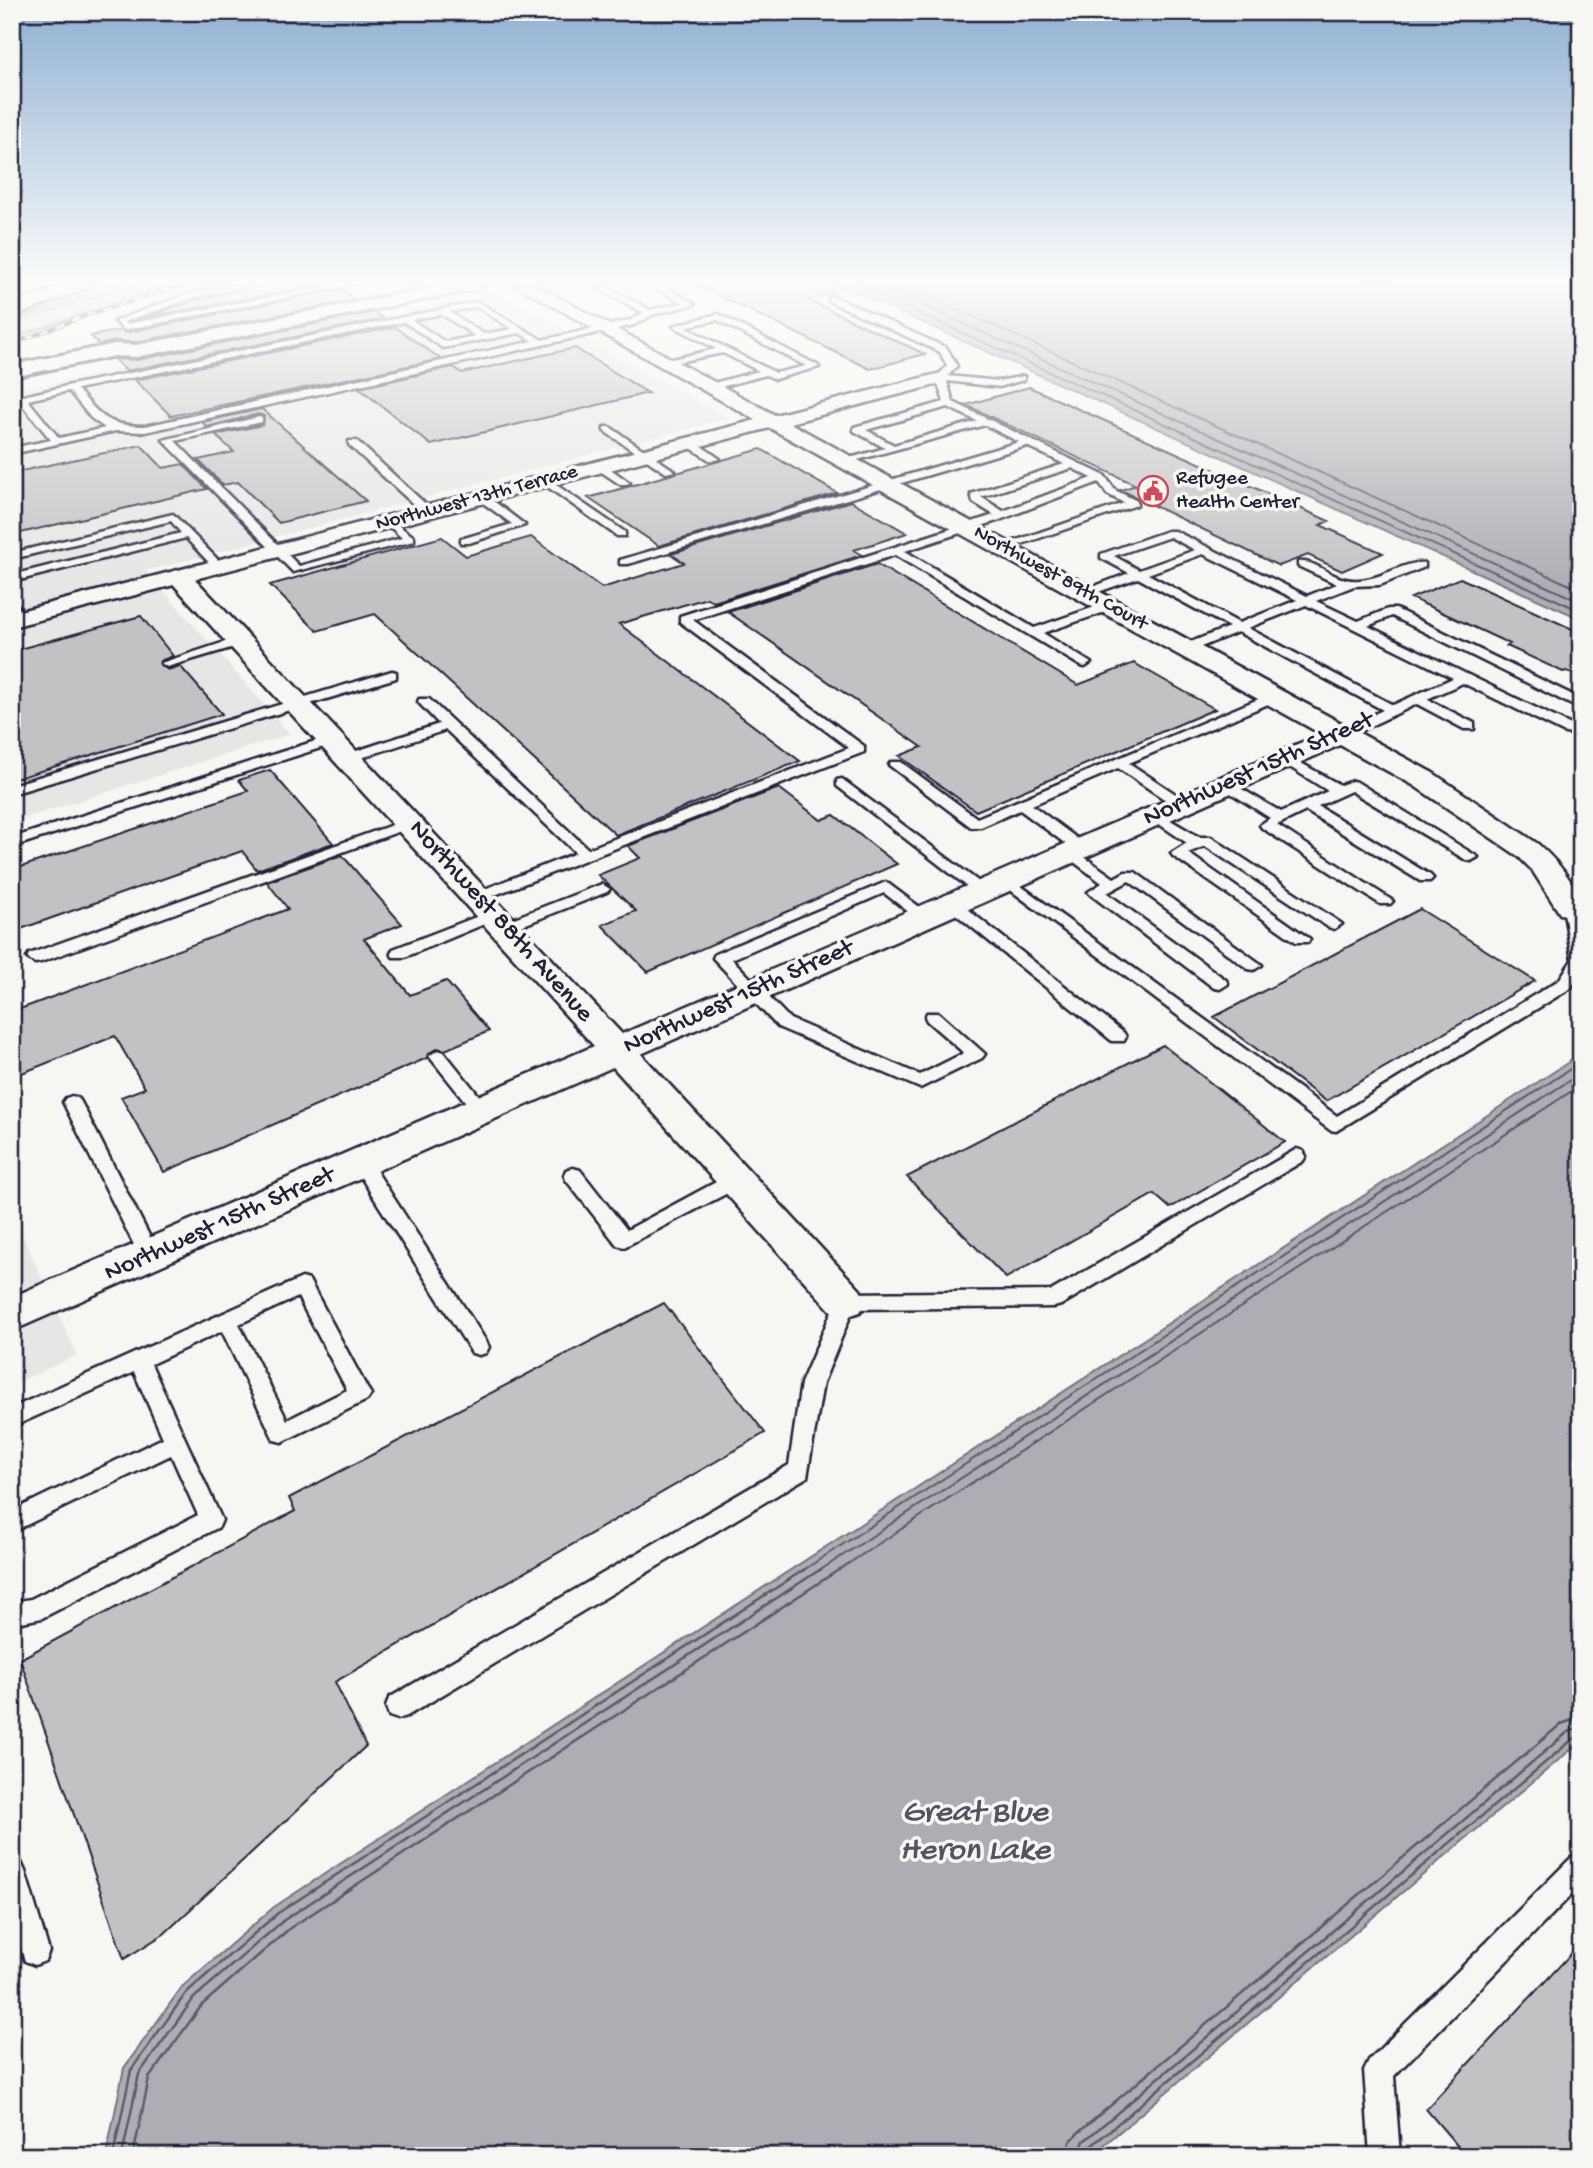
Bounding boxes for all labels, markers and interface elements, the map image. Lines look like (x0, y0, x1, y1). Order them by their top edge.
street label: Northwest 13th Terrace (373, 460, 582, 538)
place label: Refugee Health Center (1176, 467, 1301, 516)
public building icon: Refugee Health Center (1136, 474, 1170, 508)
street label: Northwest 89th Court (969, 521, 1154, 638)
street label: Northwest 15th Street (1139, 704, 1381, 835)
street label: Northwest 88th Avenue (401, 814, 599, 1030)
street label: Northwest 15th Street (619, 932, 861, 1063)
street label: Northwest 15th Street (100, 1159, 342, 1290)
water label: Great Blue Heron Lake (900, 1795, 1052, 1871)

